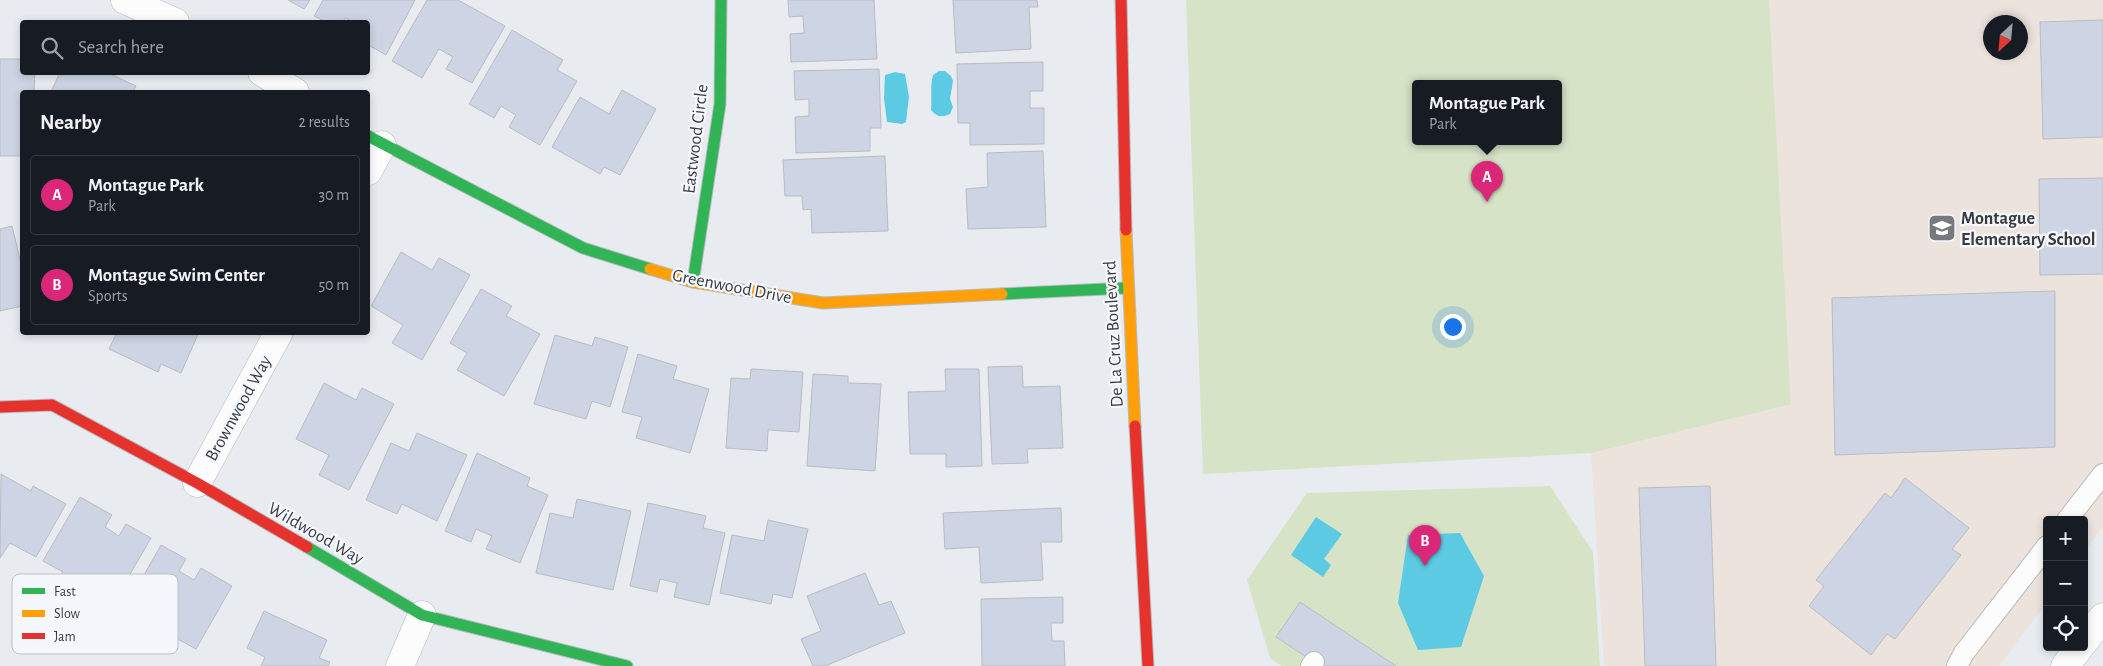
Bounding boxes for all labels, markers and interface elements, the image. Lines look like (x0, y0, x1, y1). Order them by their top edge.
north arrow (1983, 15, 2028, 60)
search box (20, 20, 370, 75)
icon: search (38, 34, 66, 62)
text: Search here (78, 38, 164, 57)
popup (1412, 80, 1562, 145)
street label: Eastwood Circle (680, 83, 712, 195)
text: Montague Park (1429, 94, 1545, 113)
text: Nearby (40, 112, 101, 133)
text: 2 results (298, 114, 350, 130)
text: Park (1429, 116, 1457, 132)
pin: A (1471, 161, 1503, 202)
text: Montague Park (88, 176, 204, 195)
text: A (52, 187, 62, 203)
text: 30 m (319, 187, 349, 203)
text: Park (88, 198, 116, 214)
place label: Montague Elementary School (1961, 210, 2096, 249)
school or university icon: Montague Elementary School (1927, 213, 1957, 243)
street label: De La Cruz Boulevard (1101, 260, 1127, 408)
text: Montague Swim Center (88, 266, 265, 285)
street label: Greenwood Drive (671, 267, 793, 307)
text: B (52, 277, 62, 293)
text: 50 m (318, 277, 349, 293)
text: Sports (88, 288, 128, 304)
your location (1440, 314, 1466, 340)
street label: Brownwood Way (202, 352, 275, 464)
street label: Wildwood Way (265, 499, 367, 569)
map controls (2043, 516, 2088, 651)
button: + (2043, 516, 2088, 561)
pin: B (1409, 525, 1441, 566)
button: − (2043, 561, 2088, 606)
legend (12, 574, 178, 654)
text: Fast (54, 585, 76, 599)
button: locate (2043, 606, 2088, 651)
text: Slow (54, 607, 81, 621)
text: Jam (54, 630, 76, 644)

